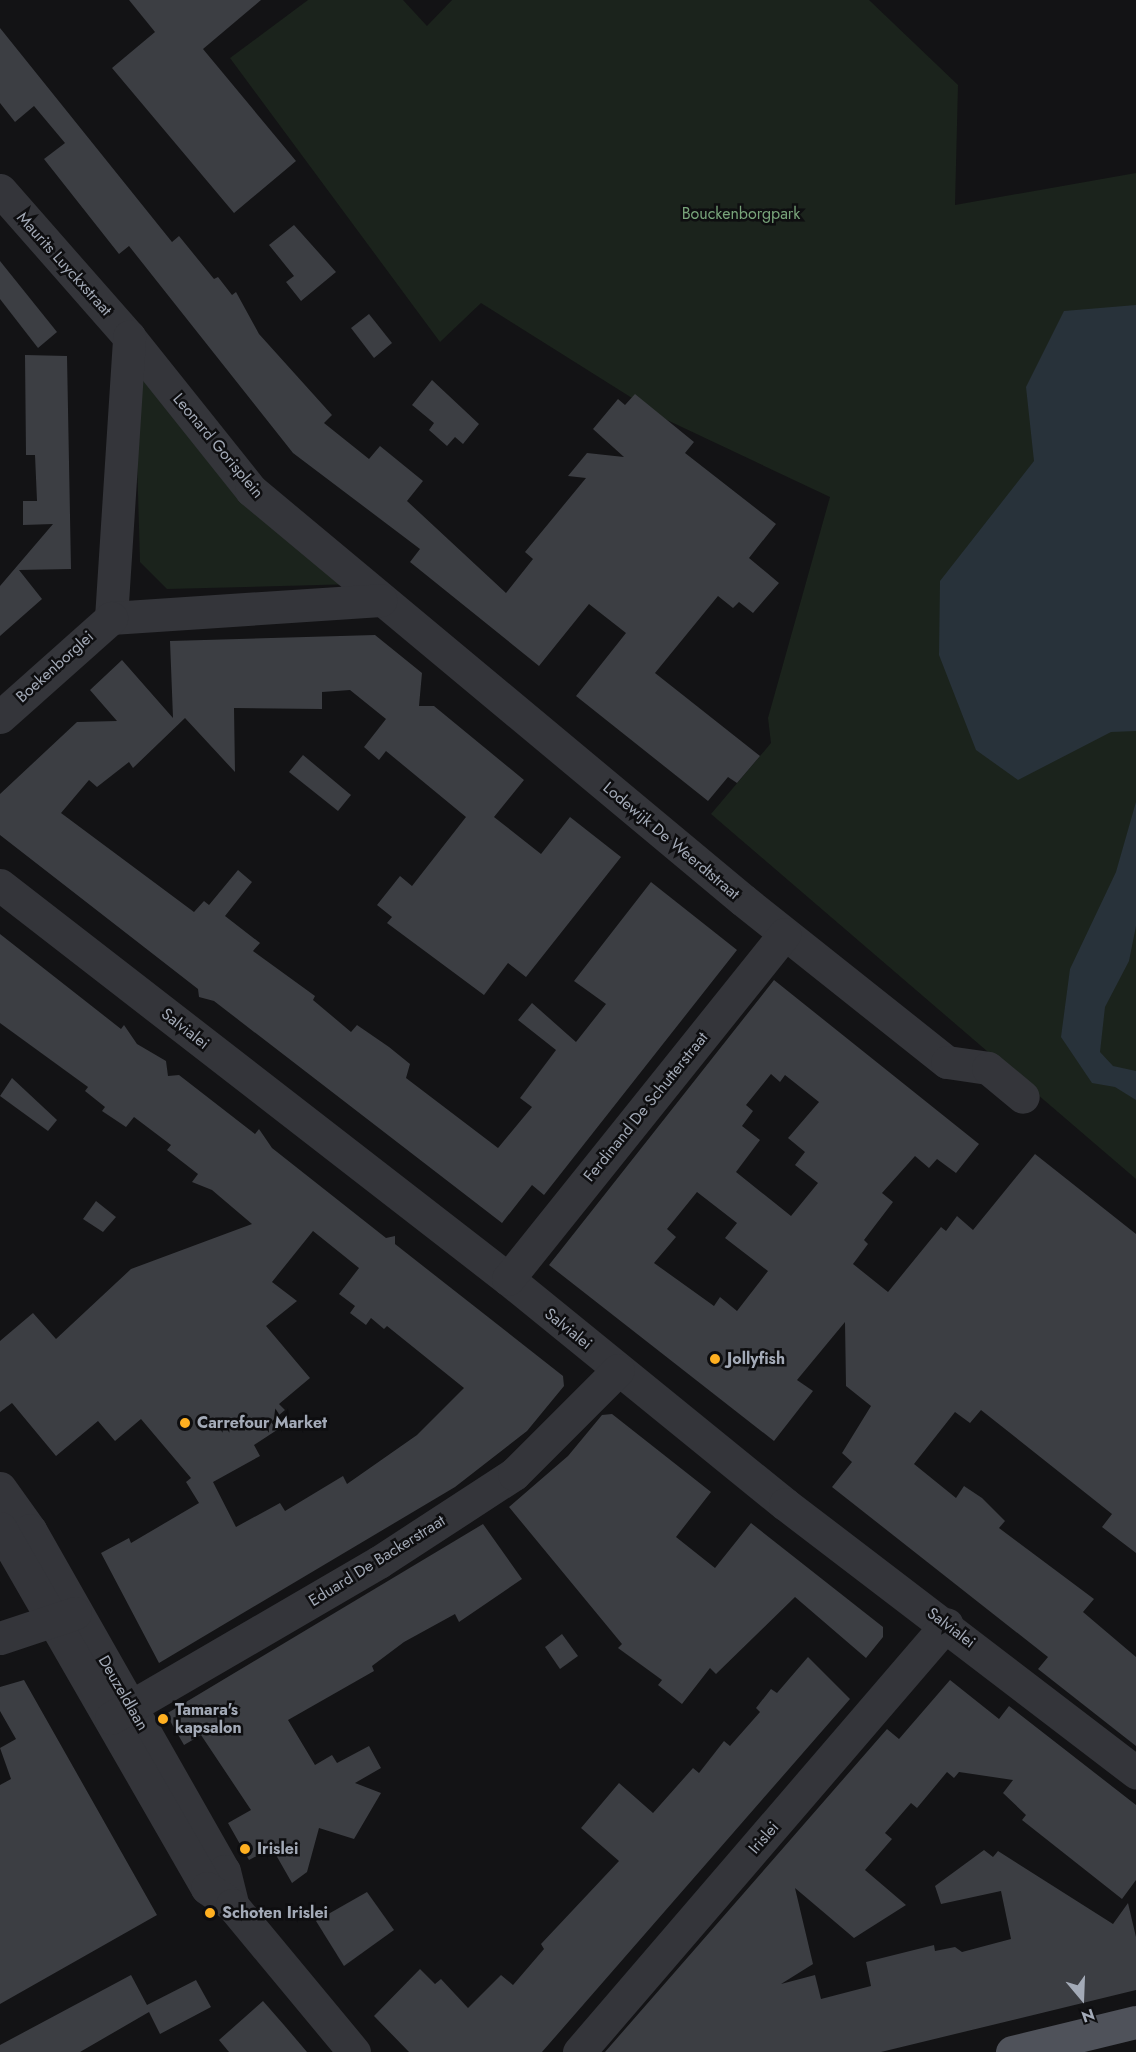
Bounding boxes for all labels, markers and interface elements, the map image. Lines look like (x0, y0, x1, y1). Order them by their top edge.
park label: Bouckenborgpark (682, 204, 800, 224)
street label: Maurits Luyckxstraat (12, 208, 116, 320)
street label: Leonard Gorisplein (169, 390, 267, 502)
street label: Boekenborglei (12, 627, 98, 707)
street label: Lodewijk De Weerdtstraat (599, 778, 743, 904)
street label: Salvialei (157, 1004, 213, 1054)
street label: Ferdinand De Schutterstraat (580, 1028, 712, 1186)
street label: Salvialei (541, 1304, 595, 1354)
place label: Jollyfish (727, 1349, 785, 1369)
marker: Jollyfish (708, 1352, 722, 1366)
place label: Carrefour Market (197, 1413, 327, 1433)
marker: Carrefour Market (178, 1416, 192, 1430)
street label: Eduard De Backerstraat (305, 1511, 449, 1611)
street label: Salvialei (923, 1604, 979, 1652)
street label: Deuzeldlaan (94, 1652, 152, 1734)
place label: Tamara's kapsalon (175, 1700, 242, 1738)
marker: Tamara's kapsalon (156, 1712, 170, 1726)
street label: Irislei (745, 1818, 783, 1858)
place label: Irislei (257, 1839, 298, 1859)
marker: Irislei (238, 1842, 252, 1856)
place label: Schoten Irislei (222, 1903, 328, 1923)
marker: Schoten Irislei (203, 1906, 217, 1920)
north arrow (1052, 1968, 1112, 2028)
text: N (1078, 2003, 1098, 2028)

